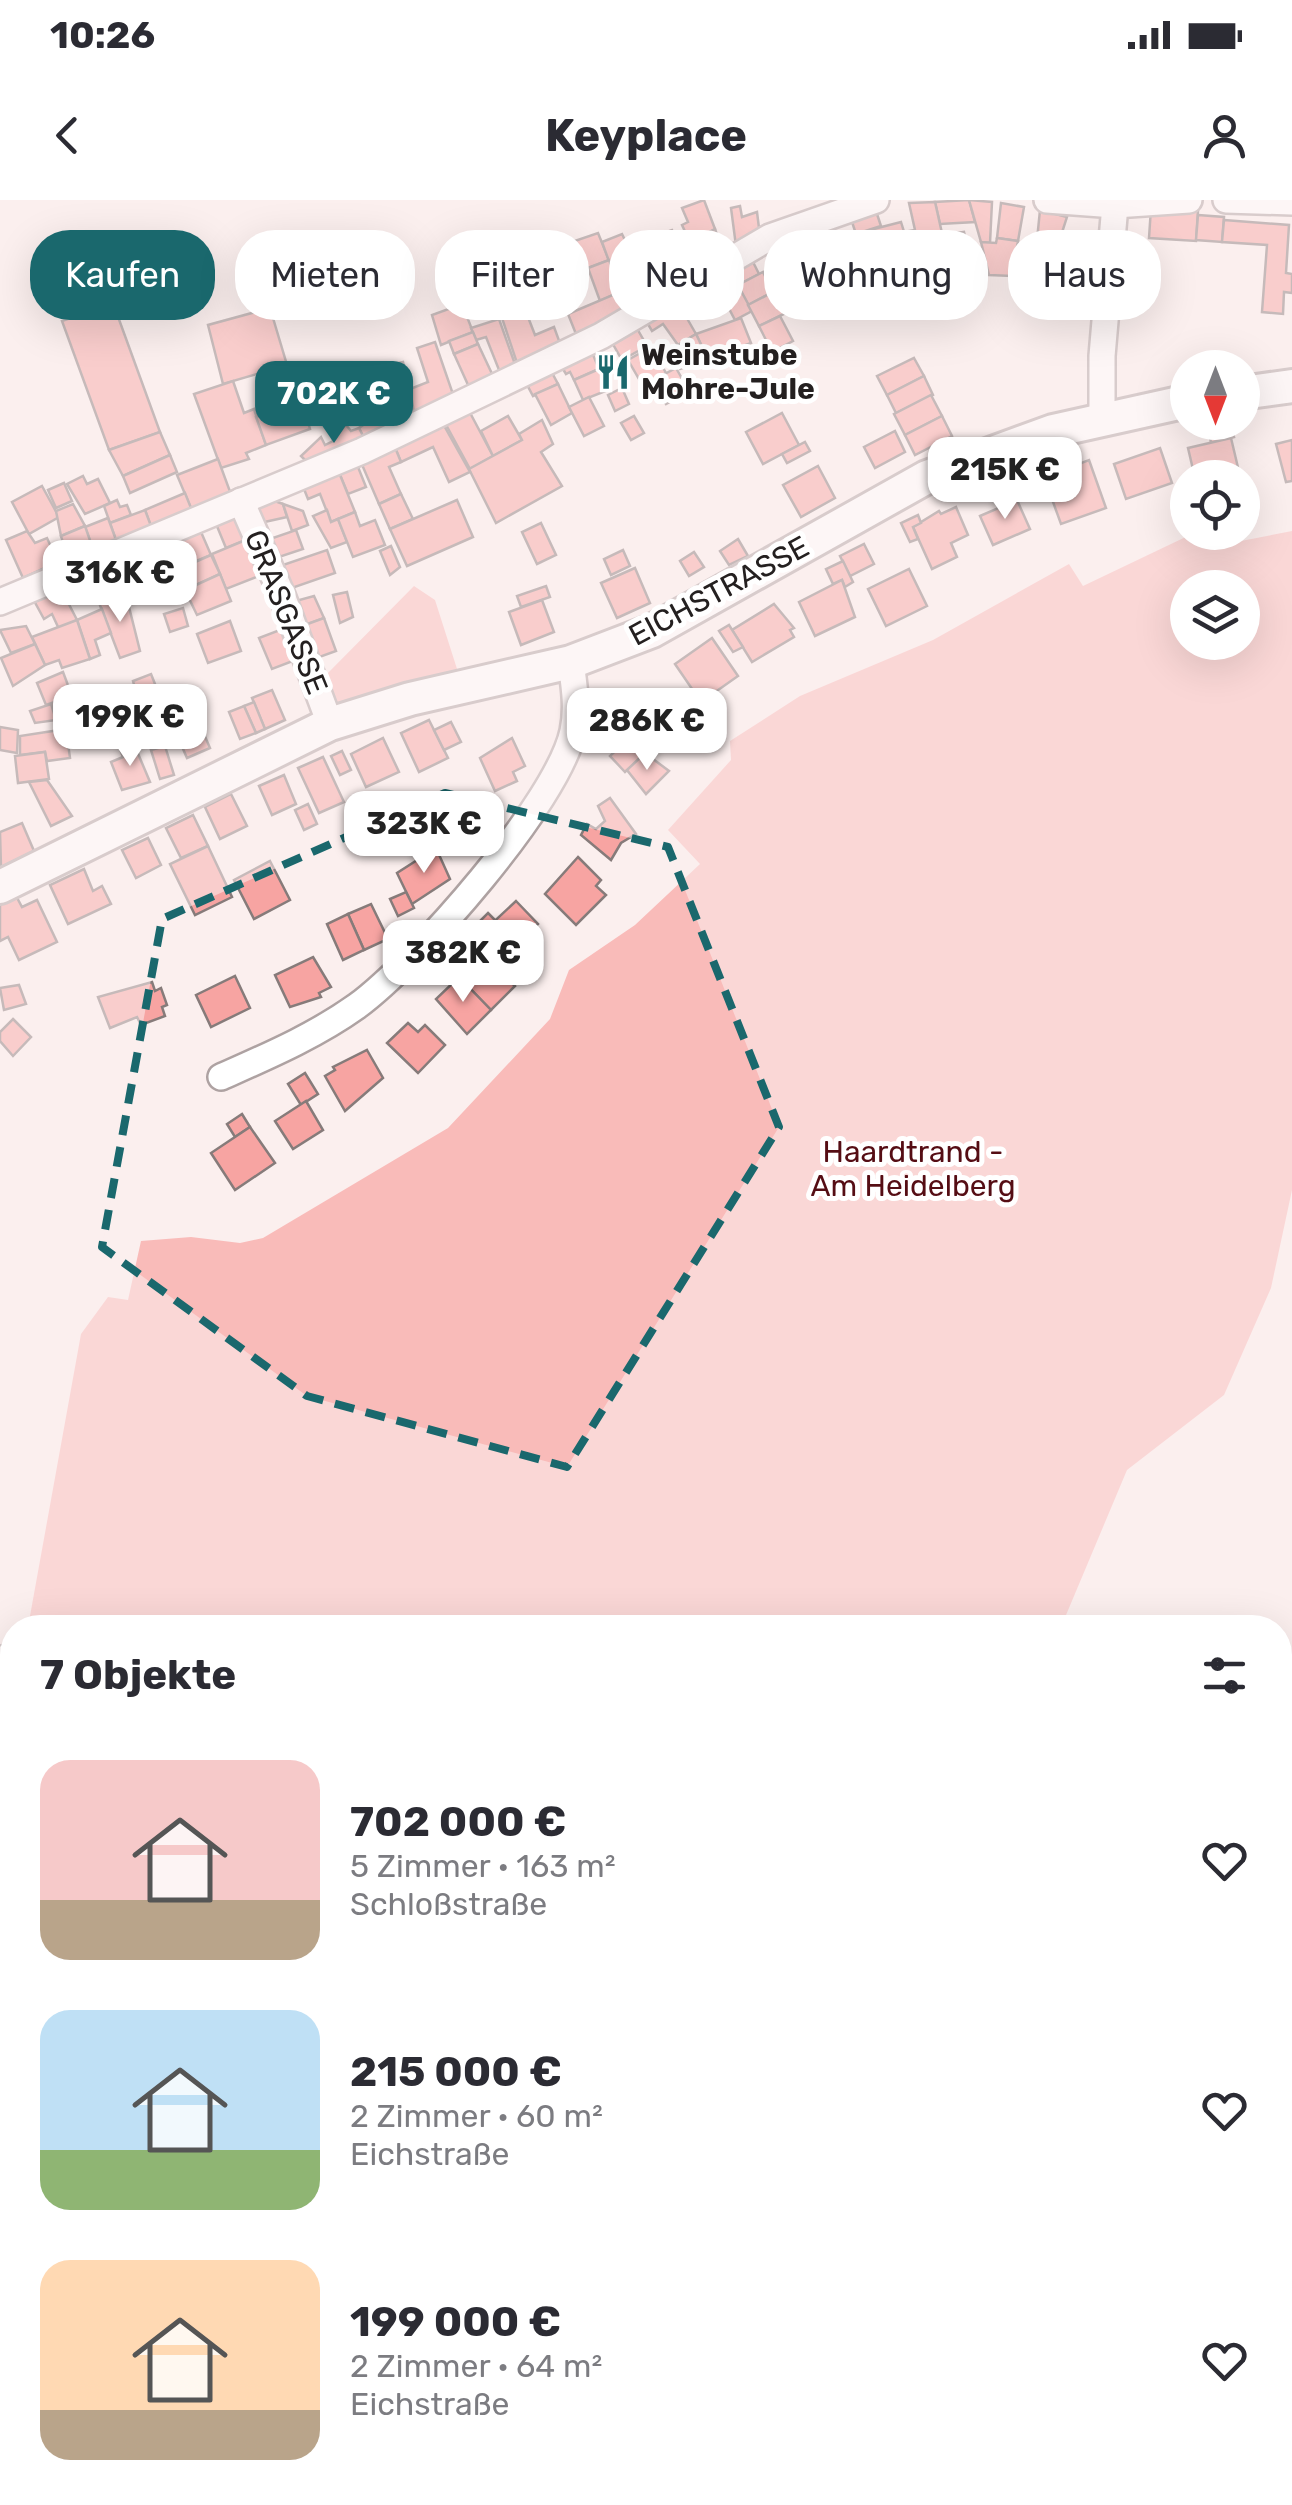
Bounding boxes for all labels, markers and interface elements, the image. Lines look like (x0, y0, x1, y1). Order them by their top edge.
text: 10:26 (50, 12, 155, 58)
icon: back (40, 108, 95, 163)
icon: person (1197, 108, 1252, 163)
text: Keyplace (545, 109, 747, 162)
chip: Kaufen (30, 230, 215, 320)
chip: Mieten (235, 230, 415, 320)
chip: Filter (435, 230, 589, 320)
chip: Neu (609, 230, 744, 320)
chip: Wohnung (764, 230, 988, 320)
chip: Haus (1008, 230, 1161, 320)
place label: Weinstube Mohre-Jule (641, 337, 815, 407)
north arrow (1170, 350, 1260, 440)
map controls (1170, 350, 1260, 660)
restaurant icon: Weinstube Mohre-Jule (594, 353, 632, 391)
pin: 702K € (253, 361, 415, 446)
text: 702K € (277, 374, 391, 412)
pin: 215K € (924, 437, 1086, 522)
text: 215K € (950, 450, 1060, 488)
button: locate (1170, 460, 1260, 550)
street label: GRASGASSE (237, 525, 335, 699)
street label: EICHSTRASSE (623, 529, 815, 653)
pin: 316K € (39, 540, 201, 625)
text: 316K € (65, 553, 175, 591)
button: layers (1170, 570, 1260, 660)
pin: 199K € (49, 684, 211, 769)
pin: 286K € (566, 688, 728, 773)
text: 199K € (75, 697, 185, 735)
text: 286K € (589, 701, 705, 739)
pin: 323K € (343, 791, 505, 876)
text: 323K € (366, 804, 482, 842)
pin: 382K € (382, 920, 544, 1005)
text: 382K € (405, 933, 521, 971)
park label: Haardtrand - Am Heidelberg (810, 1134, 1016, 1204)
icon: filters (1197, 1648, 1252, 1703)
text: 7 Objekte (40, 1650, 236, 1700)
text: 702 000 € (350, 1797, 566, 1847)
icon: home (120, 1800, 240, 1920)
icon: heart (1197, 1833, 1252, 1888)
text: 5 Zimmer · 163 m² (350, 1847, 616, 1885)
text: Schloßstraße (350, 1885, 547, 1923)
text: 215 000 € (350, 2047, 562, 2097)
icon: home (120, 2050, 240, 2170)
icon: heart (1197, 2083, 1252, 2138)
text: 2 Zimmer · 60 m² (350, 2097, 603, 2135)
text: Eichstraße (350, 2135, 509, 2173)
text: 199 000 € (350, 2297, 561, 2347)
icon: home (120, 2300, 240, 2420)
icon: heart (1197, 2333, 1252, 2388)
text: 2 Zimmer · 64 m² (350, 2347, 602, 2385)
text: Eichstraße (350, 2385, 509, 2423)

